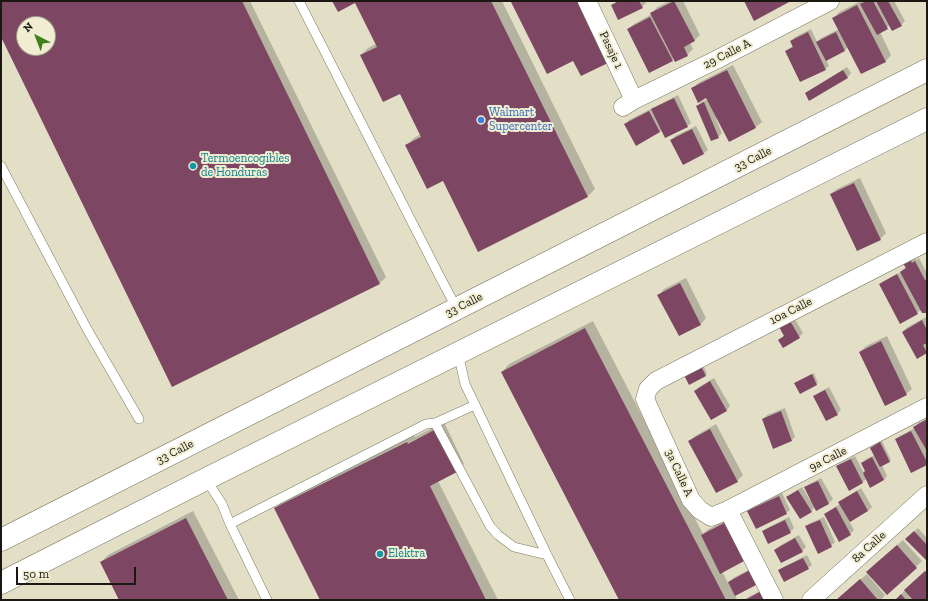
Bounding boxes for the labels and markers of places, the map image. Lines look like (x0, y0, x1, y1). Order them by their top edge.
place label: Walmart Supercenter (489, 106, 553, 134)
marker: Walmart Supercenter (476, 115, 486, 125)
place label: Termoencogibles de Honduras (201, 152, 290, 180)
marker: Termoencogibles de Honduras (188, 161, 198, 171)
place label: Elektra (388, 547, 425, 561)
marker: Elektra (375, 549, 385, 559)

